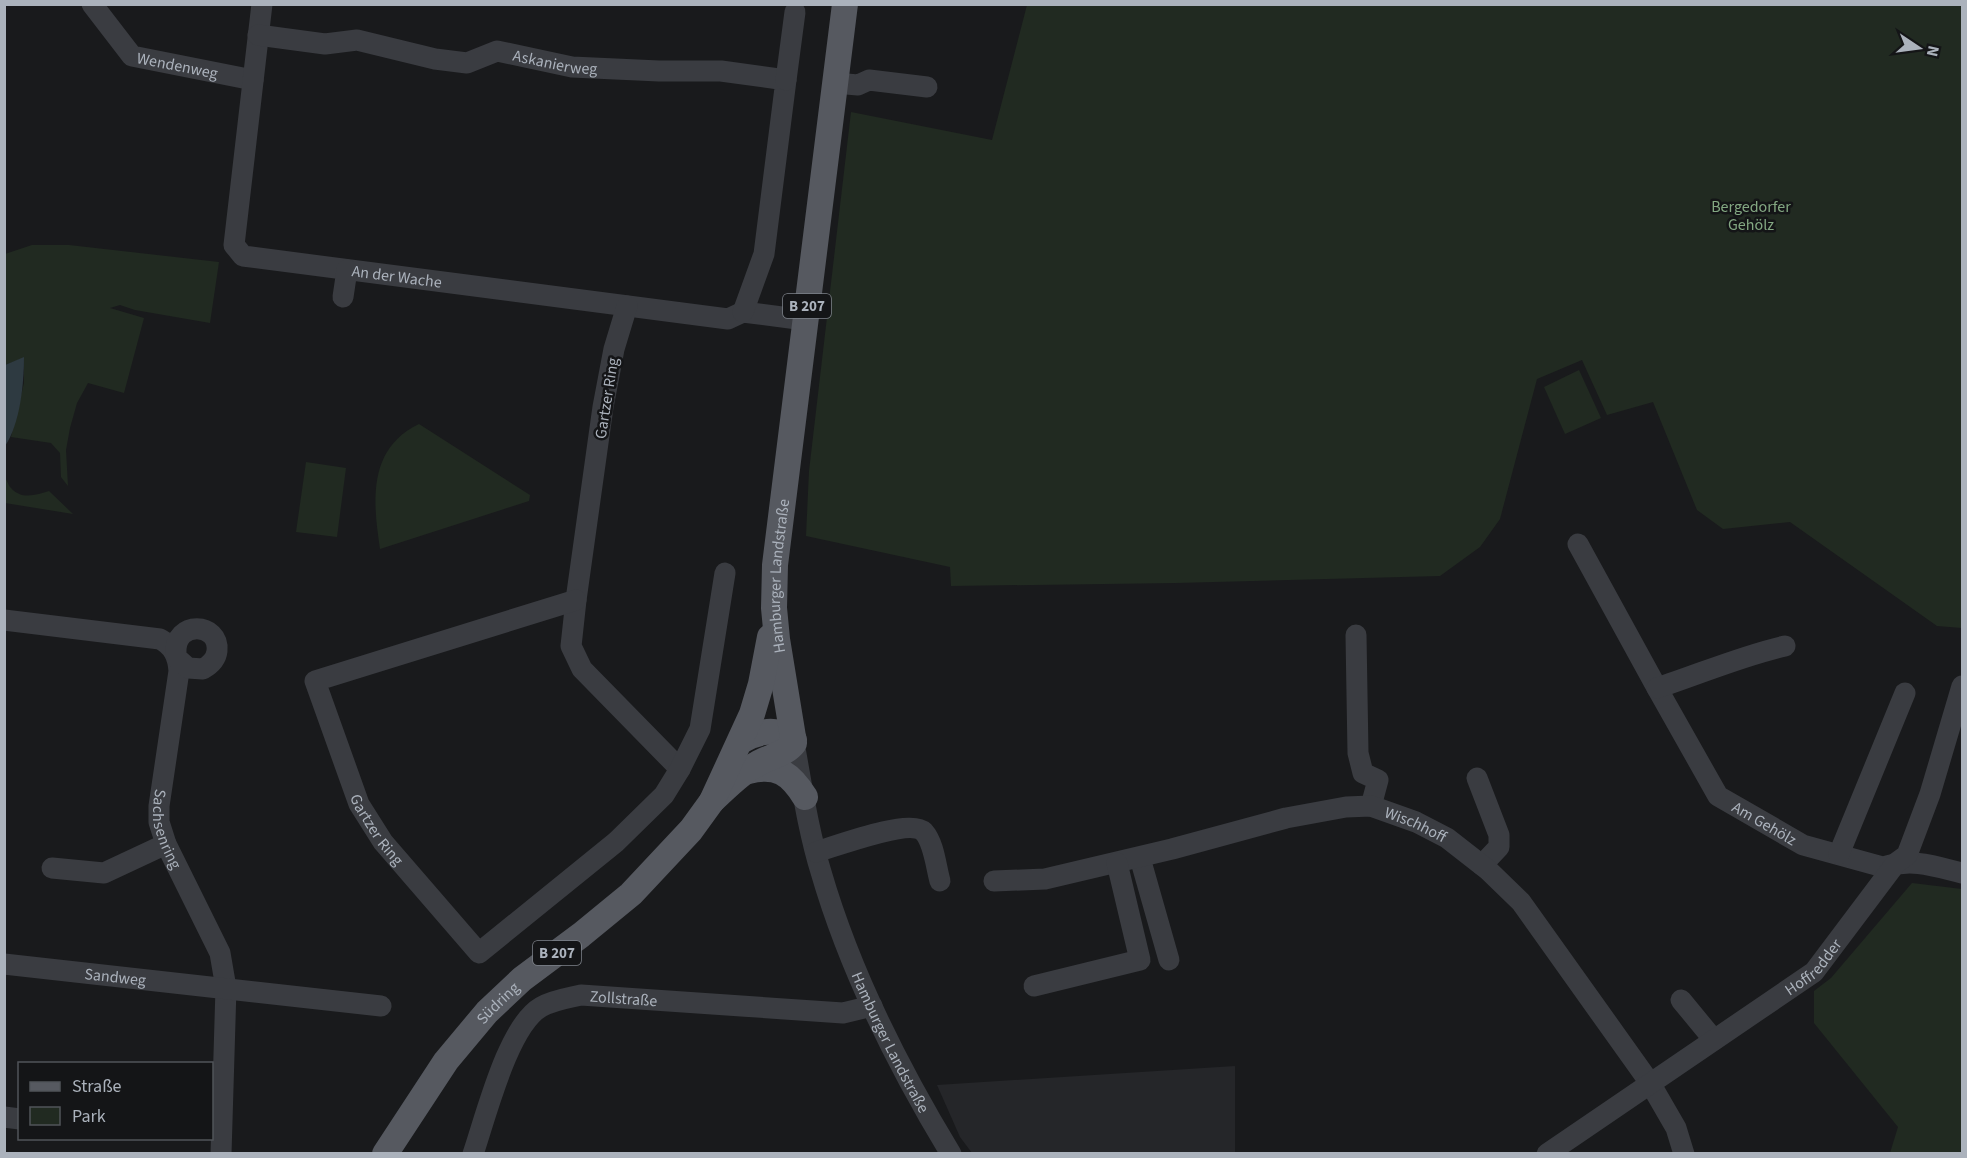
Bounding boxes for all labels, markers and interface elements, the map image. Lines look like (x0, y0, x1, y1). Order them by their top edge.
north arrow (1889, 18, 1949, 78)
text: N (1921, 43, 1945, 59)
street label: Askanierweg (511, 45, 598, 80)
street label: Wendenweg (135, 47, 220, 85)
park label: Bergedorfer Gehölz (1711, 196, 1791, 236)
street label: An der Wache (350, 260, 443, 294)
road number: B 207 (783, 294, 831, 318)
street label: Gartzer Ring (590, 356, 624, 440)
street label: Hamburger Landstraße (764, 498, 795, 655)
street label: Sachsenring (147, 788, 187, 873)
street label: Gartzer Ring (344, 791, 408, 870)
street label: Am Gehölz (1728, 796, 1801, 851)
street label: Wischhoff (1381, 802, 1451, 848)
street label: Hoffredder (1781, 934, 1848, 1001)
road number: B 207 (533, 941, 581, 965)
street label: Sandweg (83, 963, 147, 992)
street label: Hamburger Landstraße (846, 968, 934, 1117)
street label: Südring (471, 977, 524, 1029)
street label: Zollstraße (589, 986, 658, 1012)
legend (18, 1062, 213, 1140)
text: Straße (72, 1074, 122, 1099)
text: Park (72, 1104, 106, 1129)

